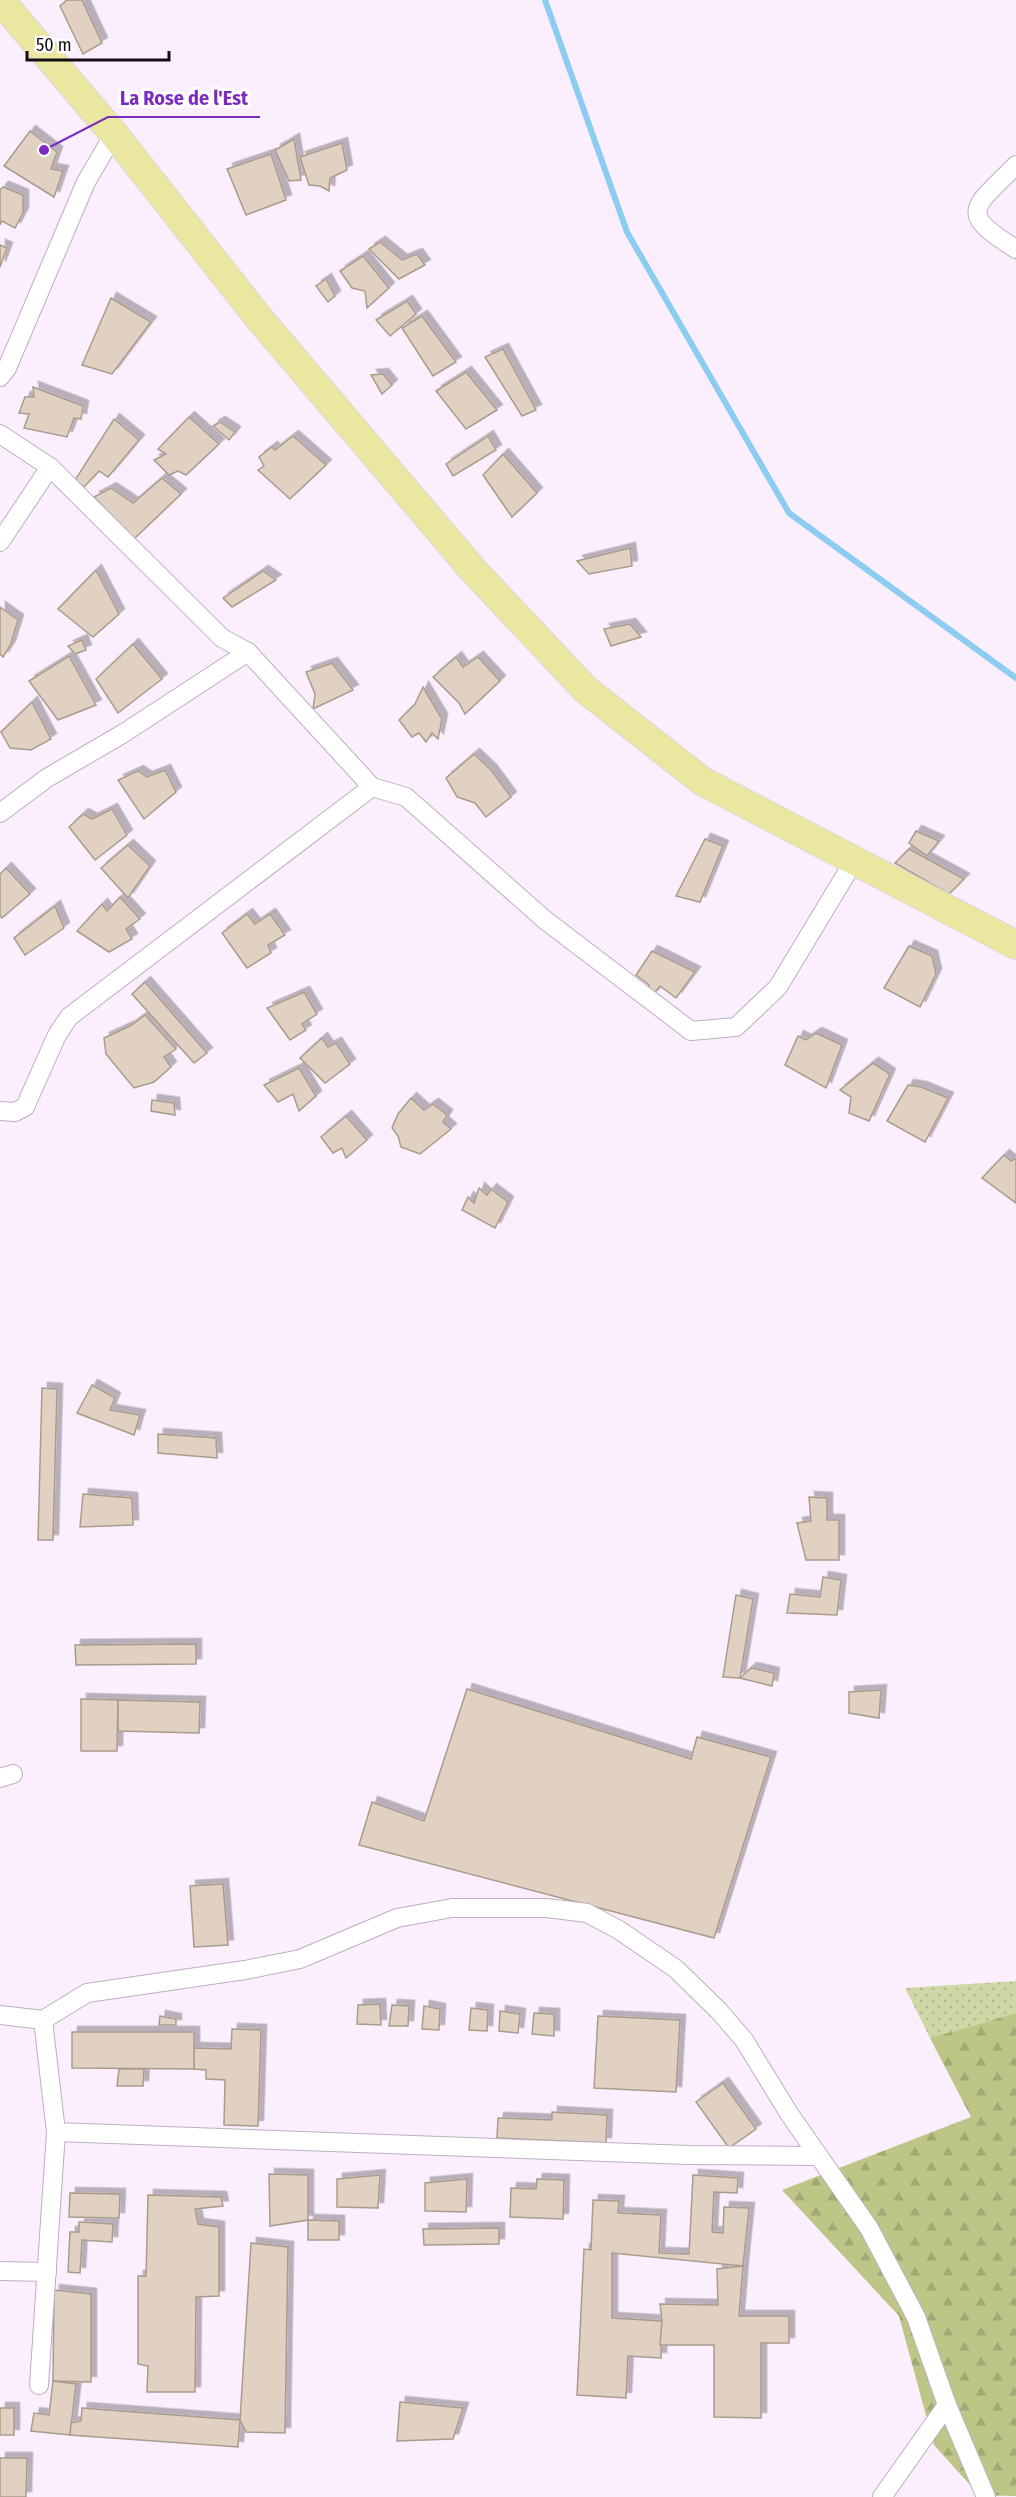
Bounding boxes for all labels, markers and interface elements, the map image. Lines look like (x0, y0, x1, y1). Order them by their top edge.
scale bar (27, 24, 170, 62)
text: 50 m (36, 34, 72, 56)
callout: La Rose de l'Est (108, 79, 260, 117)
text: La Rose de l'Est (120, 86, 249, 110)

